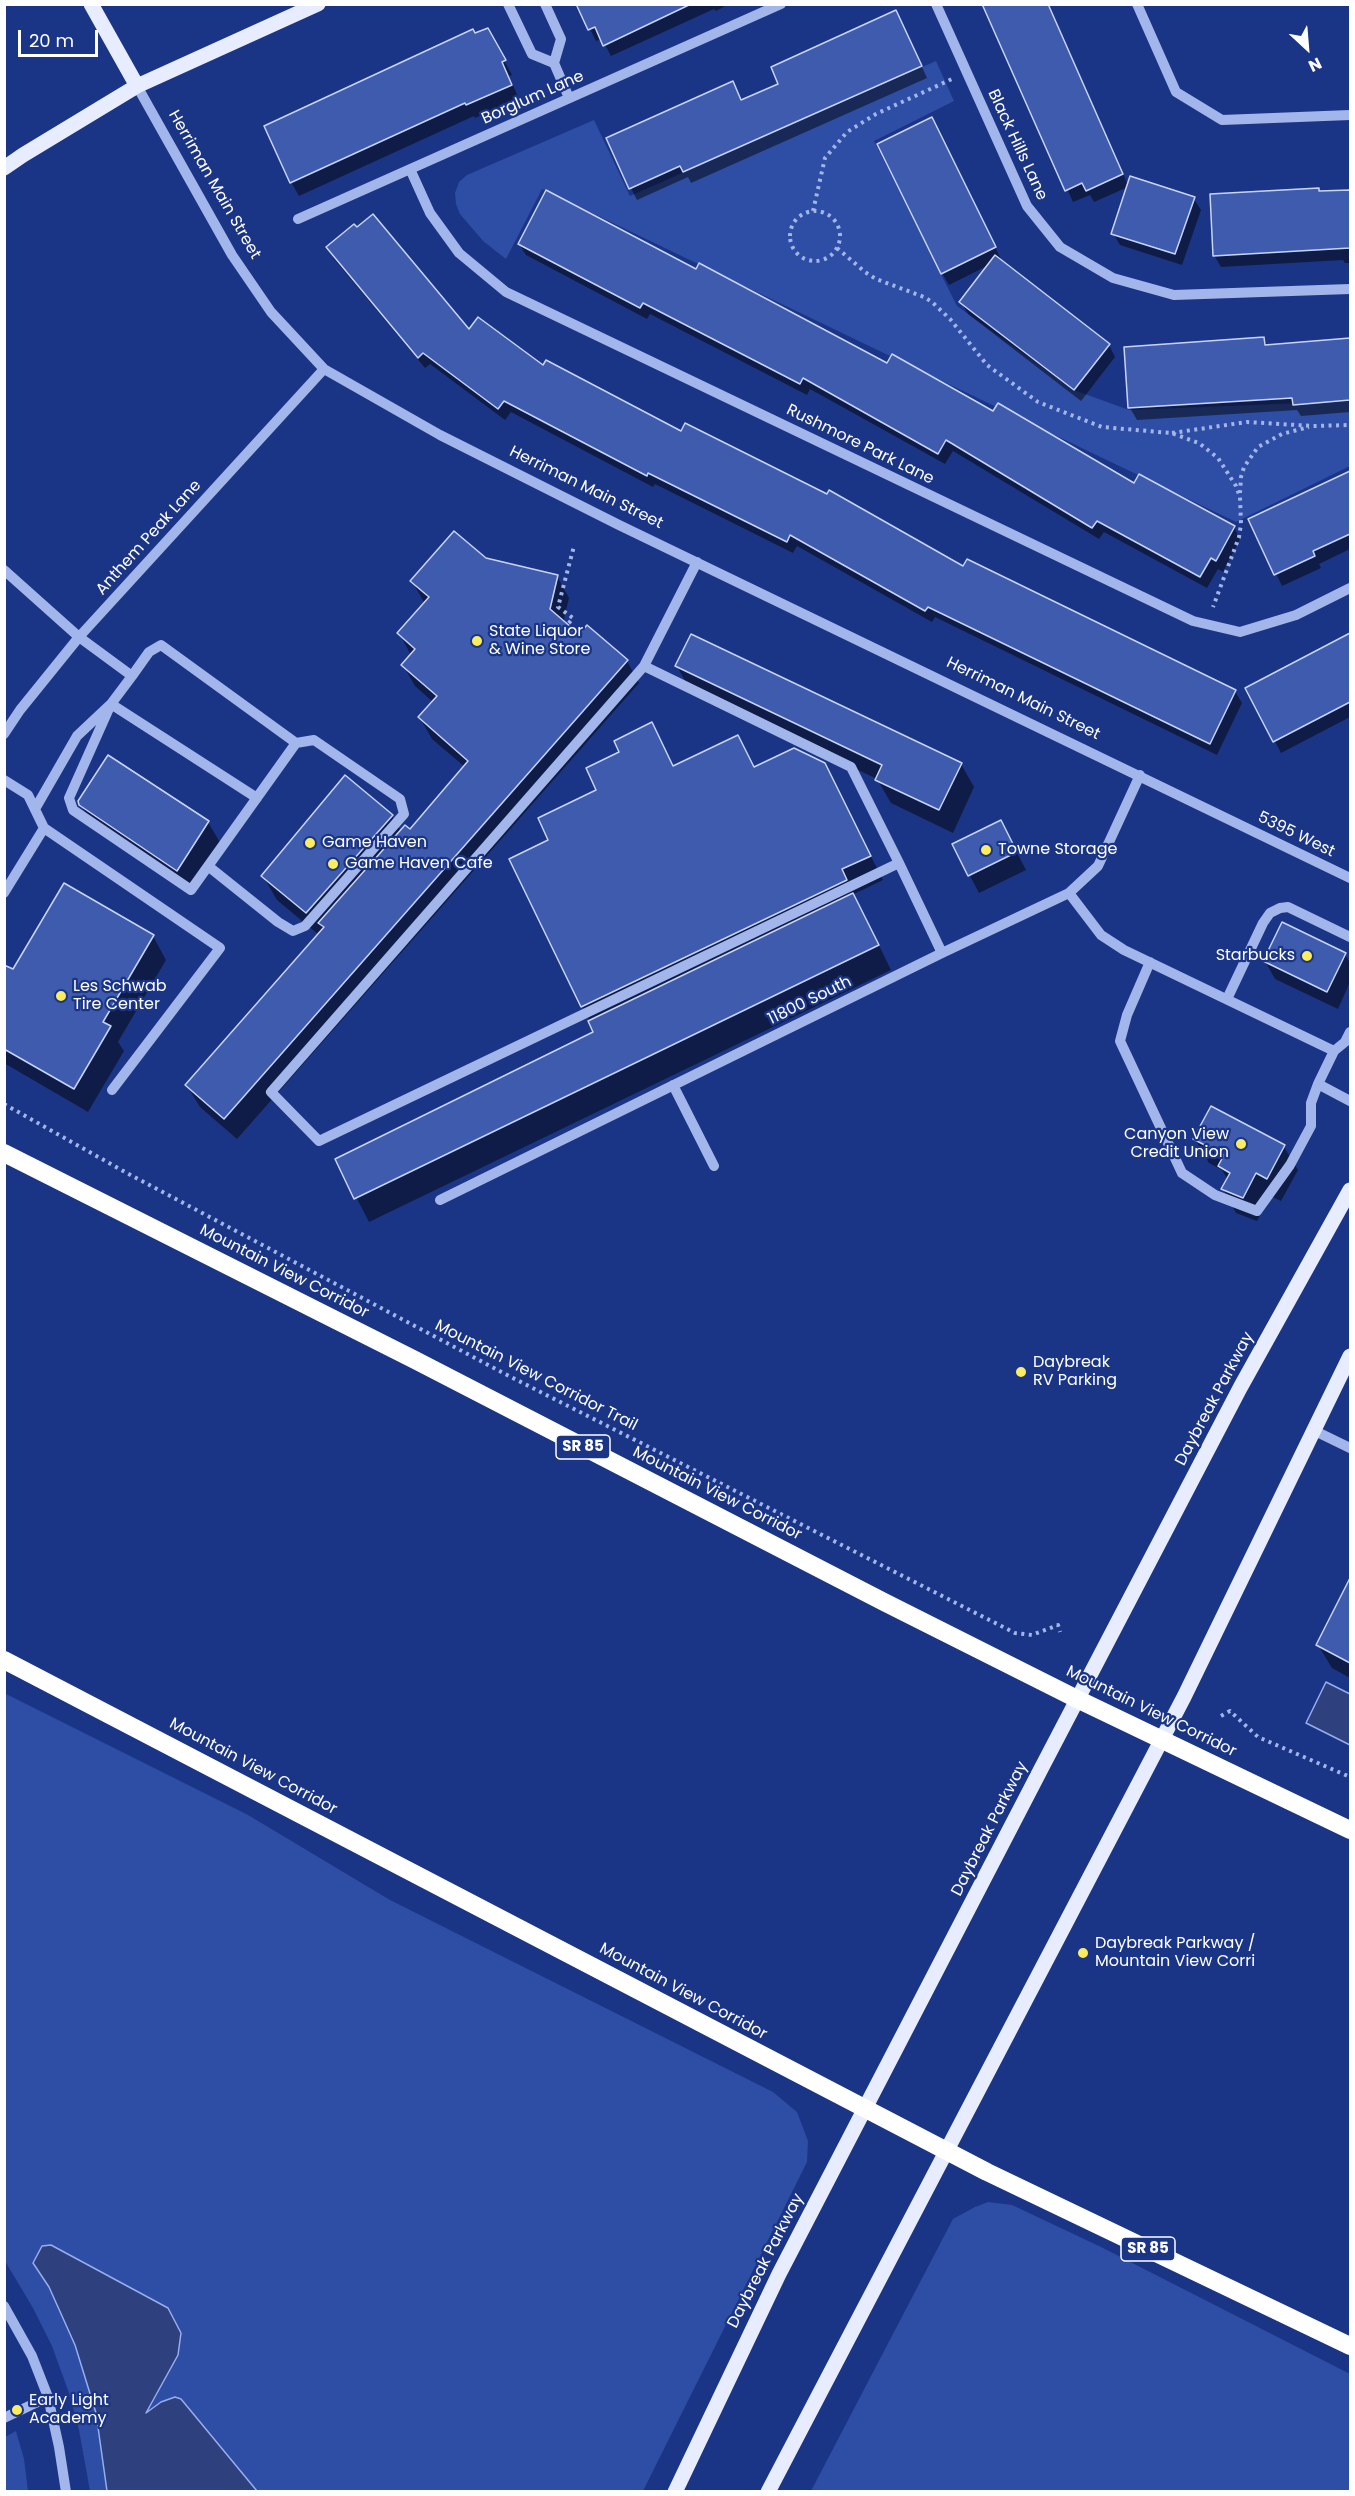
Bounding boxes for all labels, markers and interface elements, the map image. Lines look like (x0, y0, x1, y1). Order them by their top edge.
scale bar (21, 18, 100, 56)
north arrow (1277, 18, 1337, 78)
text: 20 m (29, 28, 74, 53)
text: N (1305, 52, 1326, 78)
street label: Borglum Lane (479, 67, 587, 129)
street label: Black Hills Lane (983, 86, 1051, 204)
street label: Herriman Main Street (164, 107, 264, 263)
street label: Rushmore Park Lane (783, 401, 937, 489)
street label: Herriman Main Street (506, 442, 666, 534)
street label: Anthem Peak Lane (92, 477, 206, 599)
place label: State Liquor & Wine Store (489, 622, 590, 660)
marker: State Liquor & Wine Store (470, 634, 484, 648)
street label: Herriman Main Street (943, 653, 1103, 745)
street label: 5395 West (1254, 808, 1338, 862)
place label: Game Haven (322, 833, 427, 853)
marker: Game Haven (303, 836, 317, 850)
place label: Towne Storage (998, 840, 1117, 860)
marker: Towne Storage (979, 843, 993, 857)
place label: Game Haven Cafe (345, 854, 493, 874)
marker: Game Haven Cafe (326, 857, 340, 871)
place label: Starbucks (1216, 946, 1295, 966)
marker: Starbucks (1300, 949, 1314, 963)
street label: 11800 South (765, 973, 855, 1029)
place label: Les Schwab Tire Center (73, 977, 167, 1015)
marker: Les Schwab Tire Center (54, 989, 68, 1003)
place label: Canyon View Credit Union (1124, 1125, 1229, 1163)
marker: Canyon View Credit Union (1234, 1137, 1248, 1151)
street label: Mountain View Corridor (196, 1221, 372, 1323)
street label: Mountain View Corridor Trail (432, 1316, 640, 1436)
street label: Daybreak Parkway (1172, 1329, 1258, 1469)
place label: Daybreak RV Parking (1033, 1353, 1117, 1391)
marker: Daybreak RV Parking (1014, 1365, 1028, 1379)
road number: SR 85 (556, 1435, 610, 1459)
street label: Mountain View Corridor (629, 1443, 805, 1545)
street label: Mountain View Corridor (1063, 1662, 1239, 1762)
street label: Mountain View Corridor (166, 1715, 340, 1819)
street label: Daybreak Parkway (948, 1759, 1032, 1899)
place label: Daybreak Parkway / Mountain View Corri (1095, 1934, 1255, 1972)
street label: Mountain View Corridor (596, 1940, 770, 2044)
marker: Daybreak Parkway / Mountain View Corri (1076, 1946, 1090, 1960)
street label: Daybreak Parkway (724, 2191, 808, 2331)
road number: SR 85 (1121, 2237, 1175, 2261)
place label: Early Light Academy (29, 2391, 109, 2429)
marker: Early Light Academy (10, 2403, 24, 2417)

